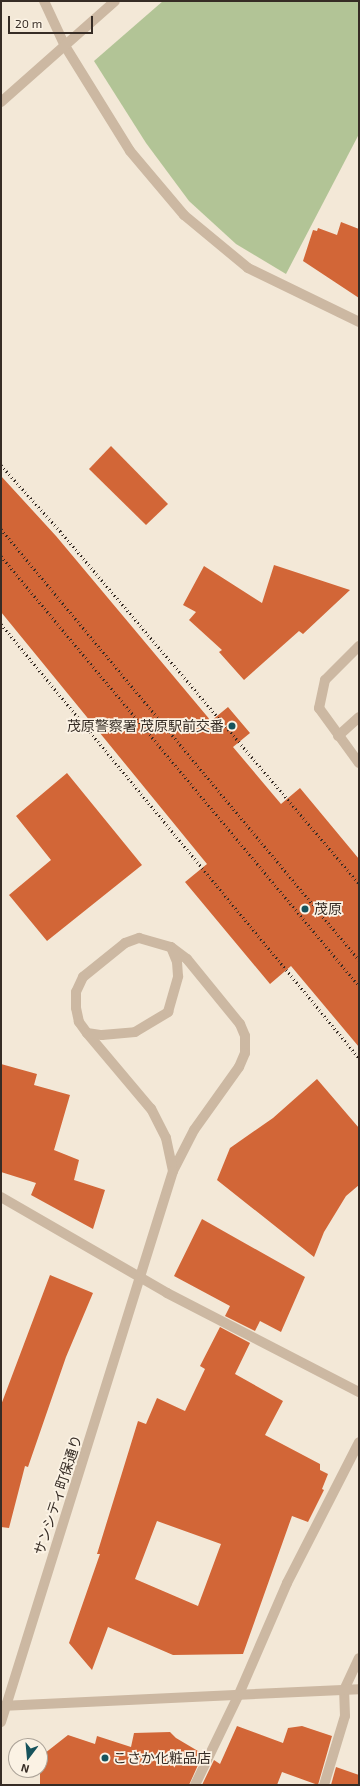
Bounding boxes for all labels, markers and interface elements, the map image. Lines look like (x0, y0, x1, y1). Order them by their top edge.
scale bar (10, 8, 95, 34)
text: 20 m (15, 16, 42, 30)
place label: 茂原警察署 茂原駅前交番 (67, 718, 224, 734)
marker: 茂原警察署 茂原駅前交番 (227, 721, 237, 731)
place label: 茂原 (314, 901, 342, 917)
marker: 茂原 (299, 903, 311, 915)
street label: サンシティ町保通り (31, 1432, 85, 1558)
north arrow (8, 1738, 48, 1778)
place label: こさか化粧品店 (113, 1750, 211, 1766)
marker: こさか化粧品店 (100, 1753, 110, 1763)
text: N (19, 1762, 30, 1776)

